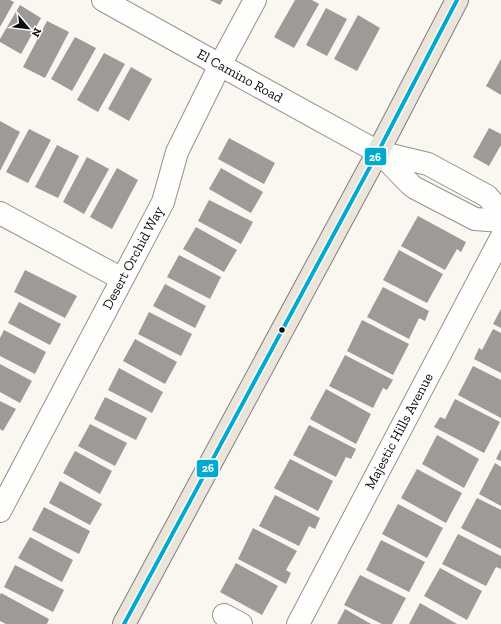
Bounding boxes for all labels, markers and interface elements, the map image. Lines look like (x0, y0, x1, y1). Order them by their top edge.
north arrow (8, 8, 48, 48)
text: N (28, 26, 44, 40)
street label: El Camino Road (194, 45, 286, 107)
line badge: 26 (364, 147, 387, 166)
text: 26 (369, 151, 381, 164)
street label: Desert Orchid Way (99, 203, 168, 312)
unlabelled marker (277, 325, 287, 335)
street label: Majestic Hills Avenue (361, 370, 437, 492)
line badge: 26 (196, 459, 219, 478)
text: 26 (202, 462, 214, 475)

